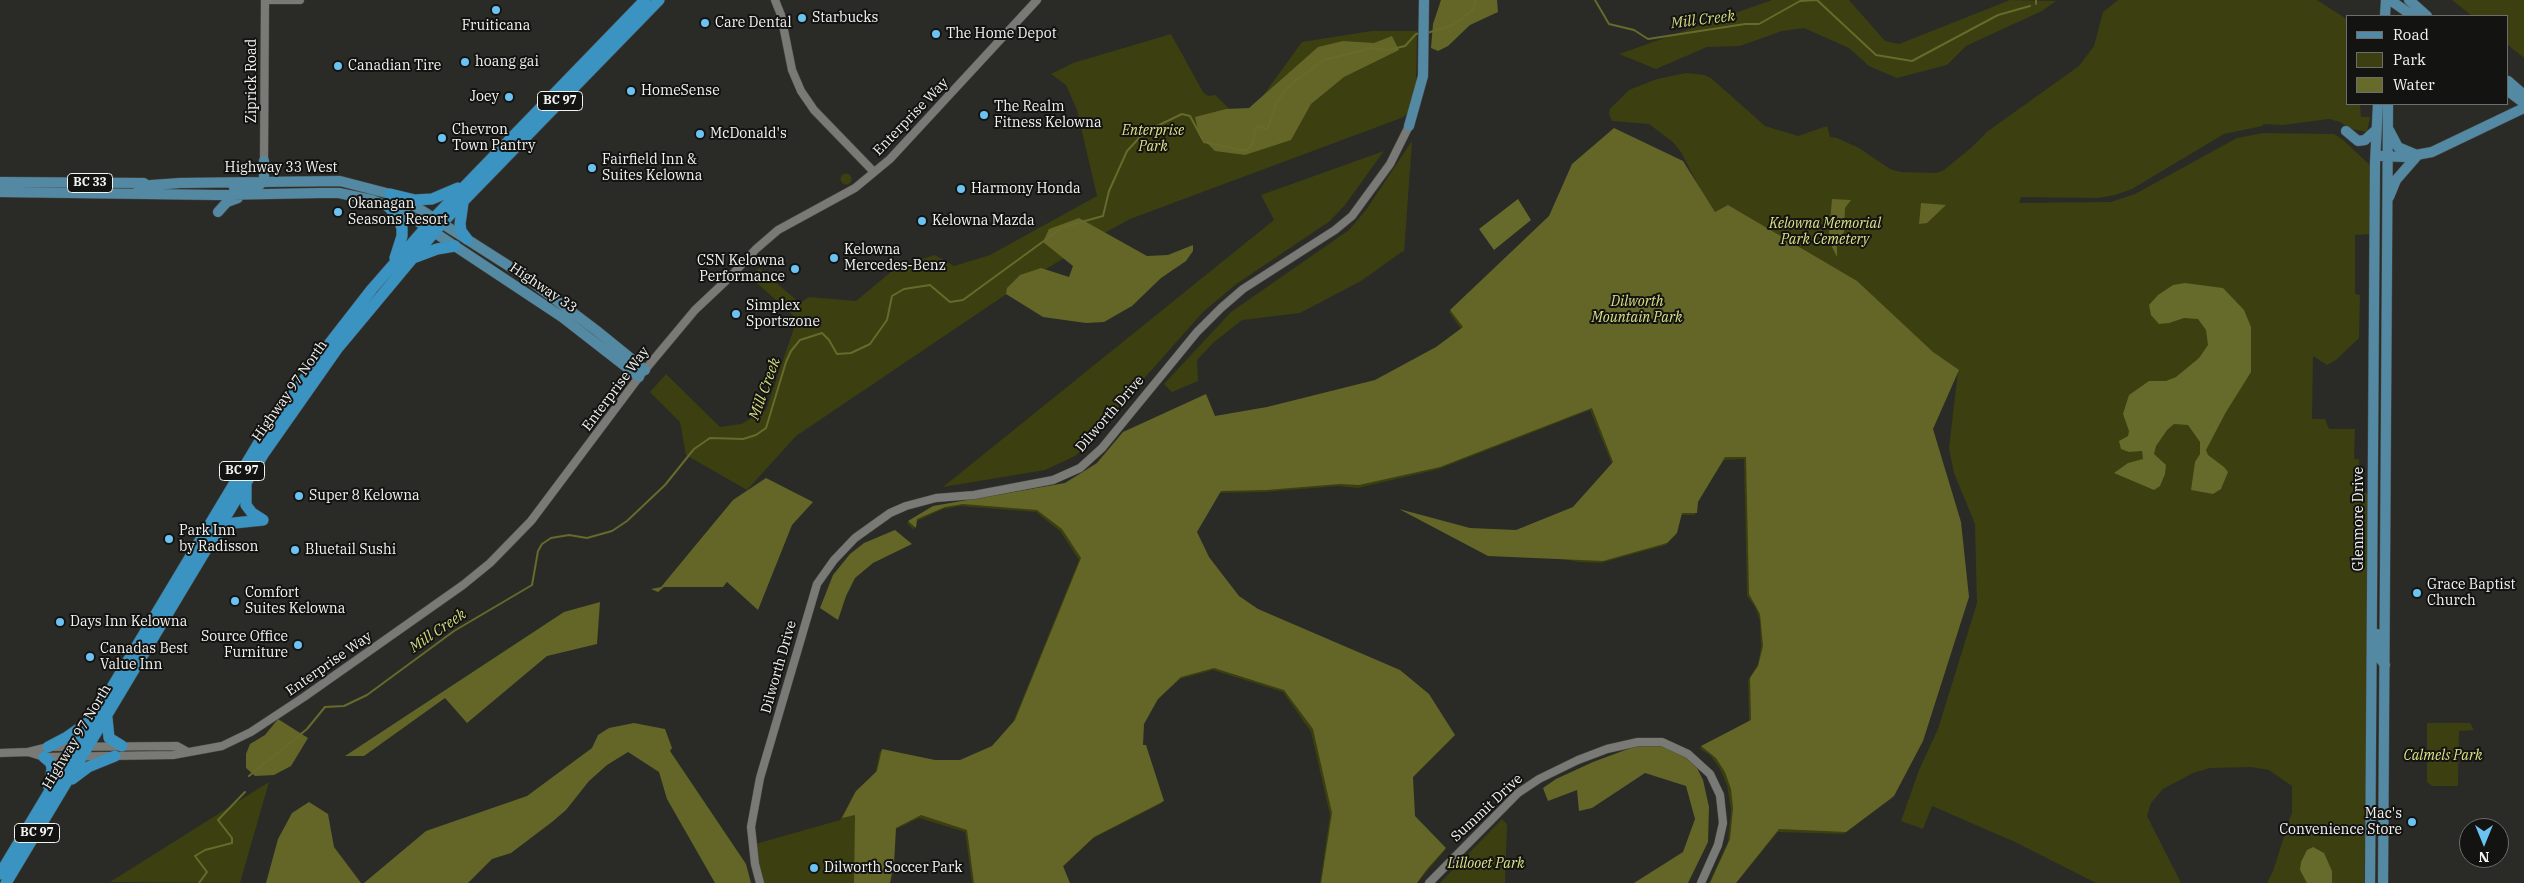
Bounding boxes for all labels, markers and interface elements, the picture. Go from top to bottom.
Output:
marker: Fruiticana [490,4,502,16]
water label: Mill Creek [1670,7,1736,33]
place label: Starbucks [812,10,878,26]
marker: Starbucks [796,12,808,24]
place label: Care Dental [715,15,792,31]
legend [2346,15,2509,105]
marker: Care Dental [699,17,711,29]
place label: Fruiticana [462,18,530,34]
text: Road [2393,25,2429,44]
place label: The Home Depot [946,26,1057,42]
marker: The Home Depot [930,28,942,40]
street label: Ziprick Road [244,39,260,123]
text: Park [2393,50,2426,69]
place label: hoang gai [475,54,539,70]
marker: hoang gai [459,56,471,68]
place label: Canadian Tire [348,58,441,74]
marker: Canadian Tire [332,60,344,72]
street label: Enterprise Way [870,75,952,159]
text: Water [2393,75,2435,94]
place label: HomeSense [641,83,720,99]
marker: HomeSense [625,85,637,97]
place label: Joey [470,89,499,105]
marker: Joey [503,91,515,103]
road number: BC 97 [538,92,582,110]
place label: The Realm Fitness Kelowna [994,99,1102,132]
marker: The Realm Fitness Kelowna [978,109,990,121]
place label: Chevron Town Pantry [452,122,536,154]
park label: Enterprise Park [1122,123,1184,156]
place label: McDonald's [710,126,787,142]
marker: McDonald's [694,128,706,140]
marker: Chevron Town Pantry [436,132,448,144]
place label: Fairfield Inn & Suites Kelowna [602,152,702,184]
street label: Highway 33 West [225,160,337,176]
marker: Fairfield Inn & Suites Kelowna [586,162,598,174]
road number: BC 33 [68,174,112,192]
place label: Harmony Honda [971,181,1081,197]
marker: Harmony Honda [955,183,967,195]
place label: Okanagan Seasons Resort [348,196,448,228]
marker: Okanagan Seasons Resort [332,206,344,218]
place label: Kelowna Mazda [932,213,1035,229]
marker: Kelowna Mazda [916,215,928,227]
park label: Kelowna Memorial Park Cemetery [1769,216,1881,248]
place label: Kelowna Mercedes-Benz [844,242,946,274]
marker: Kelowna Mercedes-Benz [828,252,840,264]
place label: CSN Kelowna Performance [697,253,785,286]
street label: Highway 33 [506,259,580,317]
marker: CSN Kelowna Performance [789,263,801,275]
park label: Dilworth Mountain Park [1592,294,1682,326]
place label: Simplex Sportszone [746,298,820,331]
marker: Simplex Sportszone [730,308,742,320]
street label: Highway 97 North [249,337,331,445]
street label: Enterprise Way [579,344,653,434]
water label: Mill Creek [745,356,785,422]
street label: Dilworth Drive [1072,372,1148,456]
road number: BC 97 [220,462,264,481]
street label: Glenmore Drive [2351,467,2367,571]
place label: Super 8 Kelowna [309,488,420,504]
marker: Super 8 Kelowna [293,490,305,502]
place label: Park Inn by Radisson [179,523,258,556]
marker: Park Inn by Radisson [163,533,175,545]
place label: Bluetail Sushi [305,542,396,558]
marker: Bluetail Sushi [289,544,301,556]
place label: Grace Baptist Church [2427,577,2515,610]
place label: Comfort Suites Kelowna [245,585,345,618]
marker: Grace Baptist Church [2411,587,2423,599]
marker: Comfort Suites Kelowna [229,595,241,607]
water label: Mill Creek [406,605,470,657]
place label: Days Inn Kelowna [70,614,187,630]
marker: Days Inn Kelowna [54,616,66,628]
street label: Dilworth Drive [758,619,800,715]
street label: Enterprise Way [283,628,375,700]
place label: Source Office Furniture [201,629,288,662]
marker: Source Office Furniture [292,639,304,651]
place label: Canadas Best Value Inn [100,641,188,674]
marker: Canadas Best Value Inn [84,651,96,663]
street label: Highway 97 North [39,681,115,793]
park label: Calmels Park [2404,748,2482,764]
street label: Summit Drive [1448,771,1526,845]
place label: Mac's Convenience Store [2279,806,2402,839]
marker: Mac's Convenience Store [2406,816,2418,828]
north arrow [2459,818,2509,868]
road number: BC 97 [15,824,60,842]
text: N [2478,848,2490,866]
park label: Lillooet Park [1448,856,1524,872]
place label: Dilworth Soccer Park [824,860,962,876]
marker: Dilworth Soccer Park [808,862,820,874]

